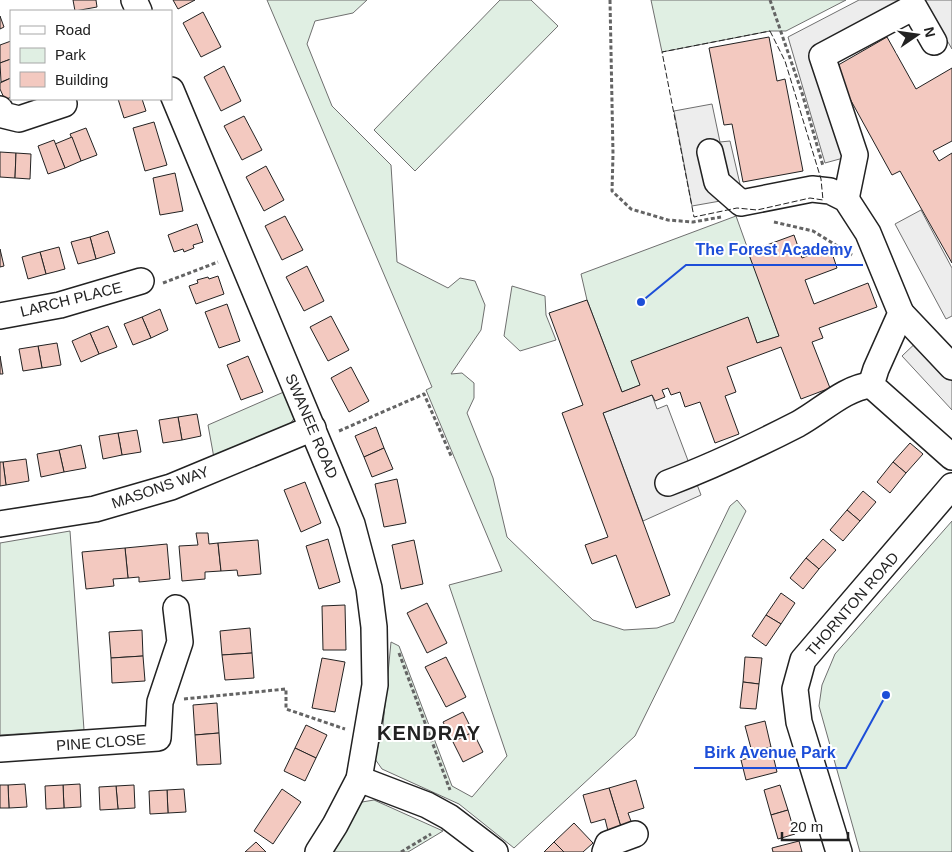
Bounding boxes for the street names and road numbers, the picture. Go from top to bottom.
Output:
street label: LARCH PLACE [18,278,124,320]
street label: SWANEE ROAD [282,371,342,481]
street label: MASONS WAY [109,462,211,512]
street label: THORNTON ROAD [802,548,902,659]
street label: PINE CLOSE [56,730,146,754]

